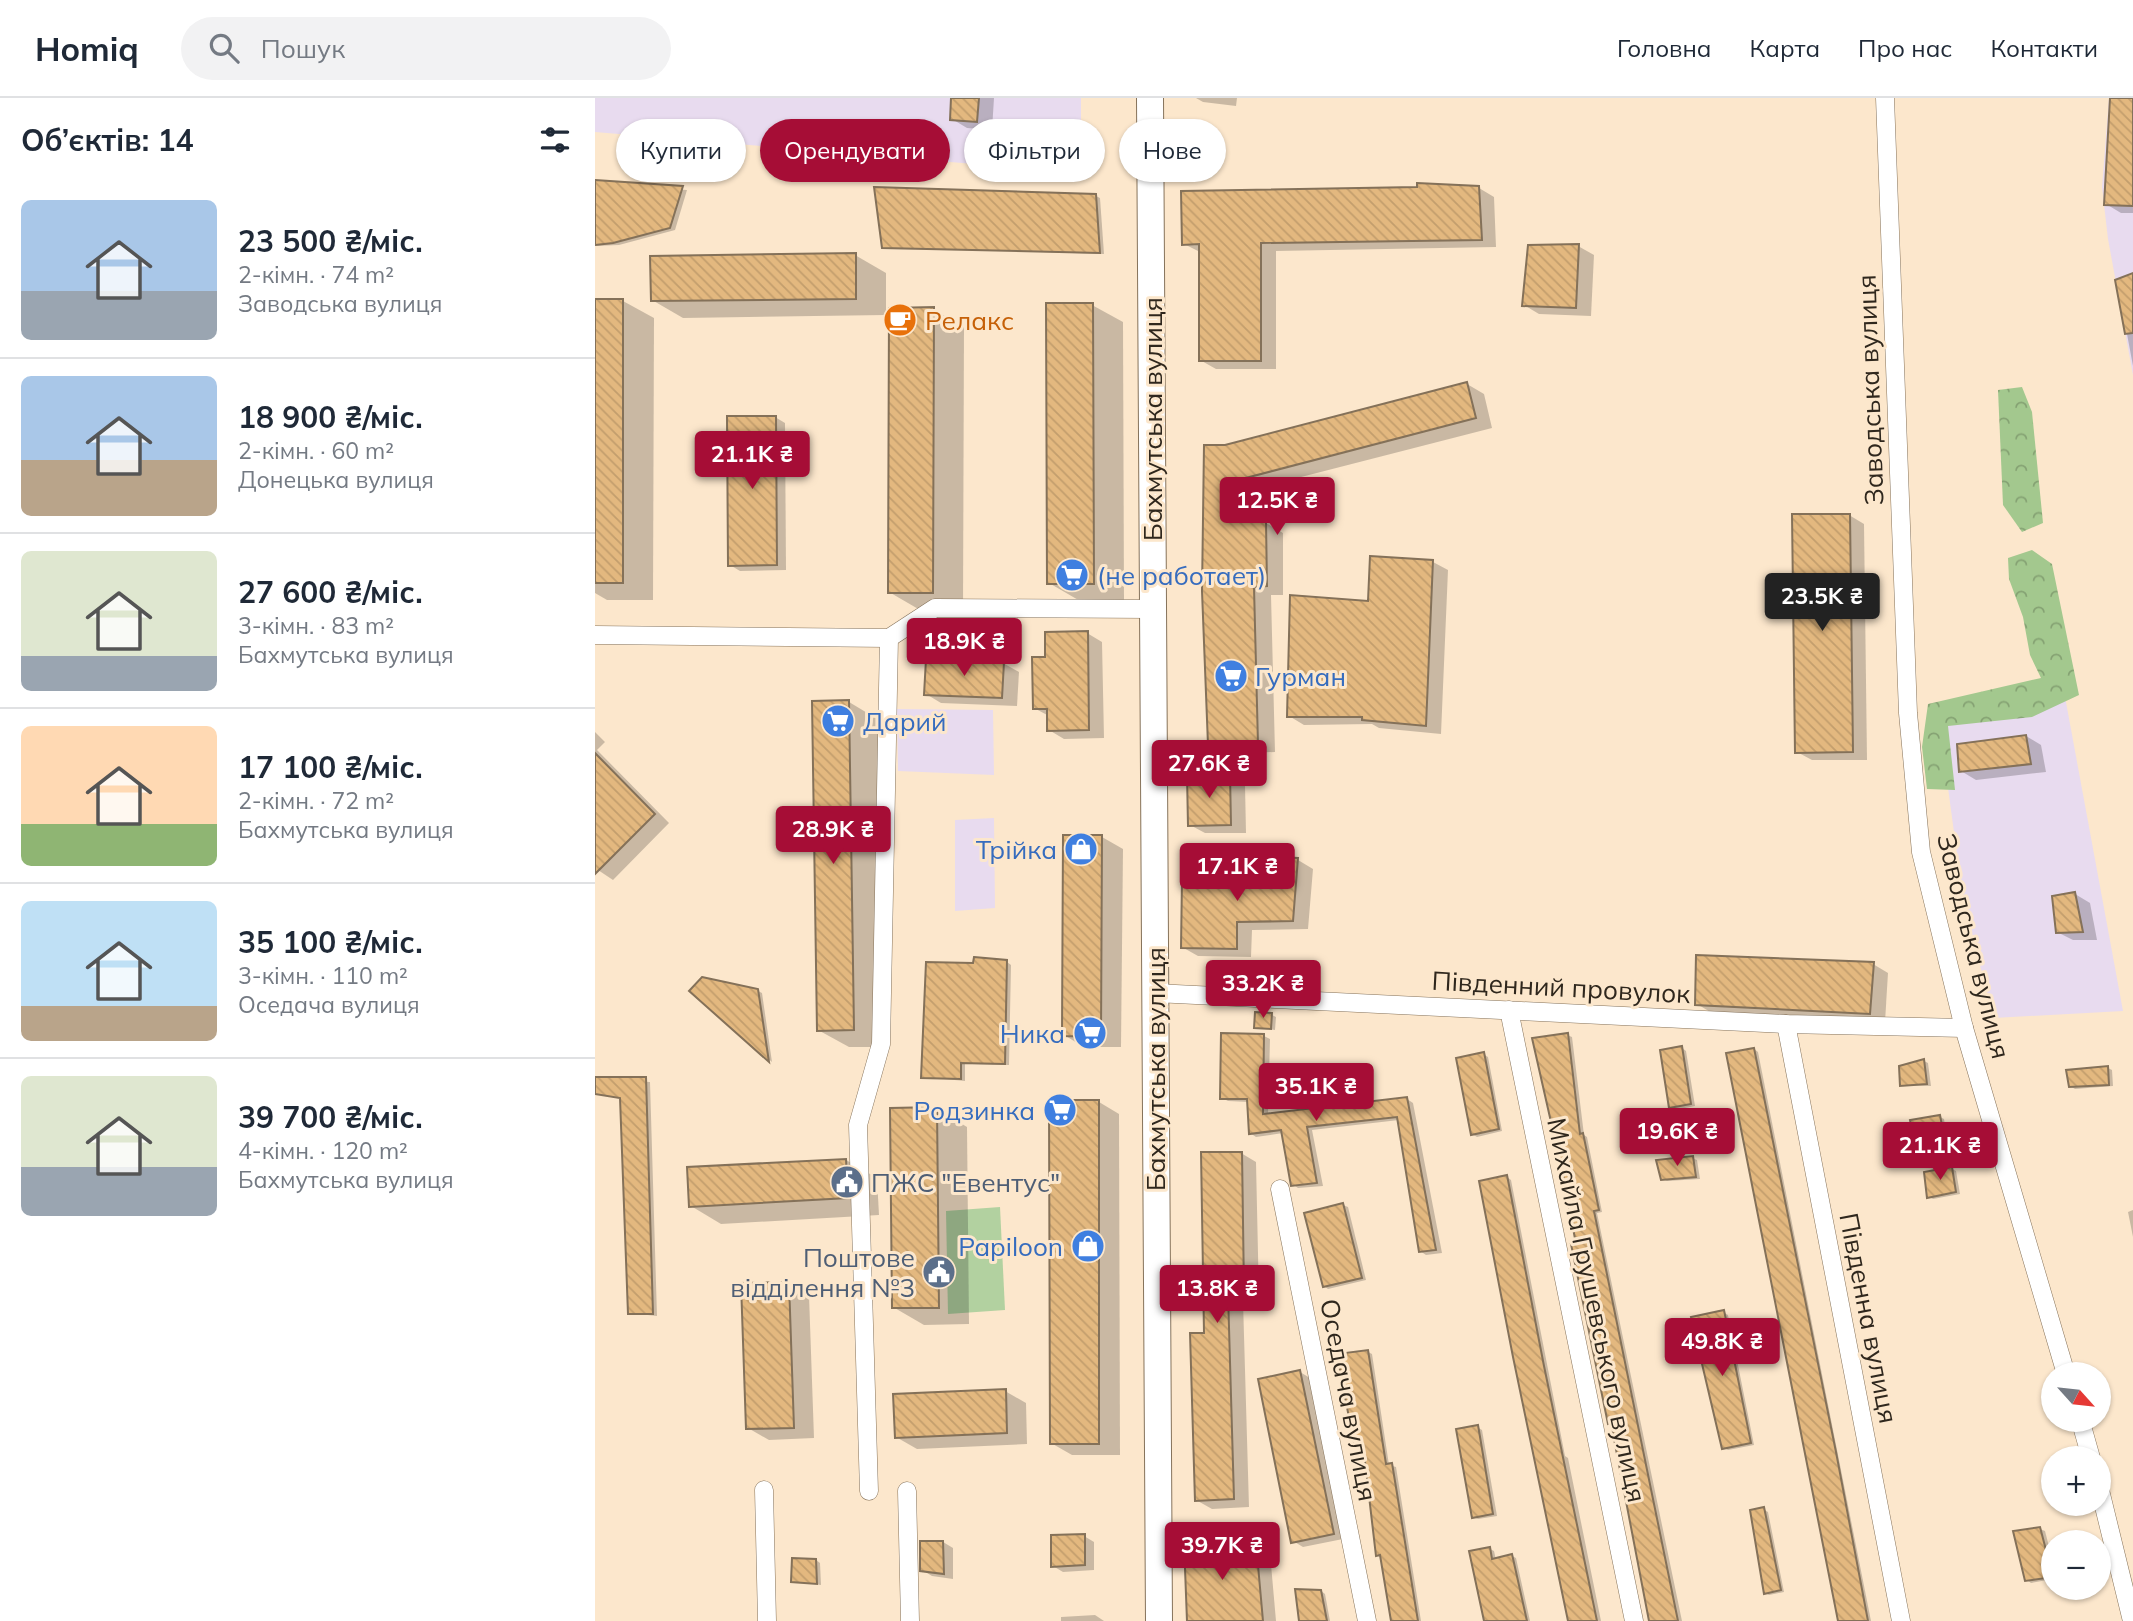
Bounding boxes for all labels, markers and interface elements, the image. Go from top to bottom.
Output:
search box [181,17,671,80]
text: Homiq [35,28,139,69]
icon: search [205,29,243,67]
text: Пошук [261,32,345,65]
text: Головна [1617,33,1711,63]
text: Карта [1749,33,1820,63]
text: Про нас [1858,33,1952,63]
text: Контакти [1990,33,2098,63]
chip: Купити [616,119,746,182]
chip: Орендувати [760,119,950,182]
chip: Фільтри [964,119,1105,182]
chip: Нове [1119,119,1226,182]
text: Об’єктів: 14 [21,121,193,159]
icon: filters [536,121,574,159]
text: 23 500 ₴/міс. [238,222,423,260]
icon: home [77,228,161,312]
text: 2-кімн. · 74 m² [238,260,394,289]
street label: Заводська вулиця [1849,274,1891,506]
text: Заводська вулиця [238,289,442,318]
street label: Бахмутська вулиця [1136,297,1169,541]
cafe icon: Релакс [881,301,919,339]
place label: Релакс [925,304,1014,337]
text: 18 900 ₴/міс. [238,398,423,436]
icon: home [77,404,161,488]
pin: 21.1K ₴ [687,432,817,491]
text: 2-кімн. · 60 m² [238,436,394,465]
text: 21.1K ₴ [711,439,793,468]
text: Донецька вулиця [238,465,434,494]
pin: 12.5K ₴ [1212,478,1342,537]
text: 12.5K ₴ [1236,485,1318,514]
supermarket icon: (не работает) [1053,556,1091,594]
place label: (не работает) [1097,559,1266,592]
text: 27 600 ₴/міс. [238,573,423,611]
pin: 23.5K ₴ [1757,574,1887,633]
icon: home [77,579,161,663]
text: 23.5K ₴ [1781,581,1863,610]
text: 3-кімн. · 83 m² [238,611,394,640]
pin: 18.9K ₴ [899,618,1029,678]
text: 18.9K ₴ [923,626,1005,655]
text: Бахмутська вулиця [238,640,454,669]
supermarket icon: Гурман [1212,657,1250,695]
place label: Гурман [1255,660,1346,693]
supermarket icon: Дарий [819,702,857,740]
place label: Дарий [863,705,947,738]
pin: 27.6K ₴ [1144,740,1274,800]
text: 17 100 ₴/міс. [238,748,423,786]
text: 27.6K ₴ [1168,748,1250,777]
icon: home [77,754,161,838]
text: 2-кімн. · 72 m² [238,786,394,815]
pin: 28.9K ₴ [768,806,898,866]
text: 28.9K ₴ [792,814,874,843]
text: Бахмутська вулиця [238,815,454,844]
shop icon: Трійка [1062,830,1100,868]
street label: Заводська вулиця [1930,830,2018,1062]
place label: Трійка [976,833,1057,866]
pin: 17.1K ₴ [1172,844,1302,903]
text: 17.1K ₴ [1196,851,1278,880]
text: 35 100 ₴/міс. [238,923,423,961]
icon: home [77,929,161,1013]
street label: Бахмутська вулиця [1139,947,1172,1191]
pin: 33.2K ₴ [1198,960,1328,1020]
text: 3-кімн. · 110 m² [238,961,408,990]
street label: Південний провулок [1431,964,1691,1010]
text: 33.2K ₴ [1222,968,1304,997]
text: Оседача вулиця [238,990,420,1019]
supermarket icon: Ника [1071,1014,1109,1052]
place label: Ника [1000,1017,1065,1050]
pin: 35.1K ₴ [1251,1063,1381,1123]
text: 35.1K ₴ [1275,1071,1357,1100]
supermarket icon: Родзинка [1041,1091,1079,1129]
place label: Родзинка [914,1094,1035,1127]
text: 39 700 ₴/міс. [238,1098,423,1136]
icon: home [77,1104,161,1188]
pin: 19.6K ₴ [1612,1108,1742,1168]
street label: Михайла Грушевського вулиця [1540,1115,1654,1505]
text: 19.6K ₴ [1636,1116,1718,1145]
pin: 21.1K ₴ [1875,1122,2005,1182]
text: 21.1K ₴ [1899,1130,1981,1159]
text: 4-кімн. · 120 m² [238,1136,408,1165]
public building icon: ПЖС "Евентус" [828,1163,866,1201]
text: Бахмутська вулиця [238,1165,454,1194]
place label: ПЖС "Евентус" [871,1166,1060,1199]
street label: Південна вулиця [1832,1210,1906,1426]
shop icon: Papiloon [1069,1227,1107,1265]
place label: Papiloon [958,1230,1063,1263]
place label: Поштове відділення №3 [730,1241,915,1304]
public building icon: Поштове відділення №3 [920,1253,958,1291]
pin: 13.8K ₴ [1152,1266,1282,1325]
text: 13.8K ₴ [1176,1273,1258,1302]
street label: Оседача вулиця [1313,1296,1385,1504]
pin: 49.8K ₴ [1657,1318,1787,1378]
text: 49.8K ₴ [1681,1326,1763,1355]
north arrow [2041,1362,2111,1432]
map controls [2041,1362,2111,1600]
button: + [2041,1446,2111,1516]
pin: 39.7K ₴ [1157,1522,1287,1582]
text: 39.7K ₴ [1181,1530,1263,1559]
button: − [2041,1530,2111,1600]

